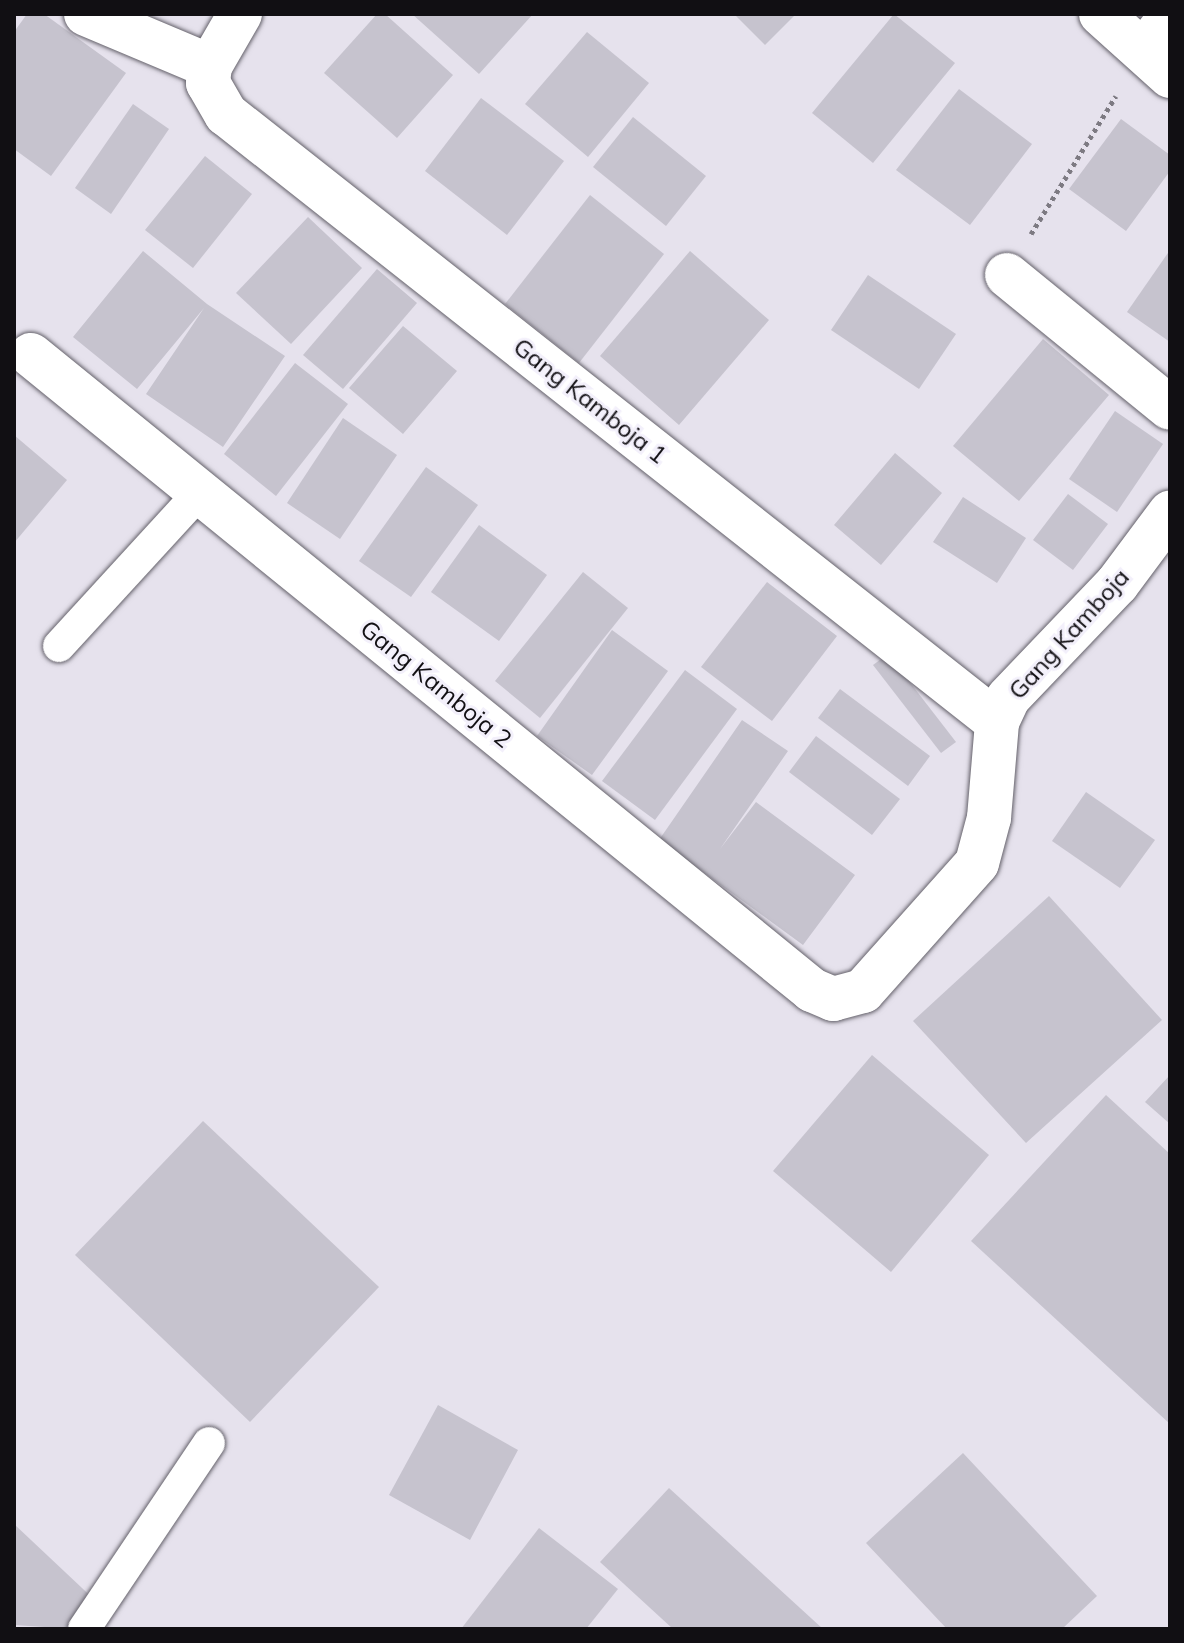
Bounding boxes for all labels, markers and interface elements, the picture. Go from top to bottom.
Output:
street label: Gang Kamboja 1 [508,332,672,470]
street label: Gang Kamboja [1003,563,1135,705]
street label: Gang Kamboja 2 [355,614,517,754]

